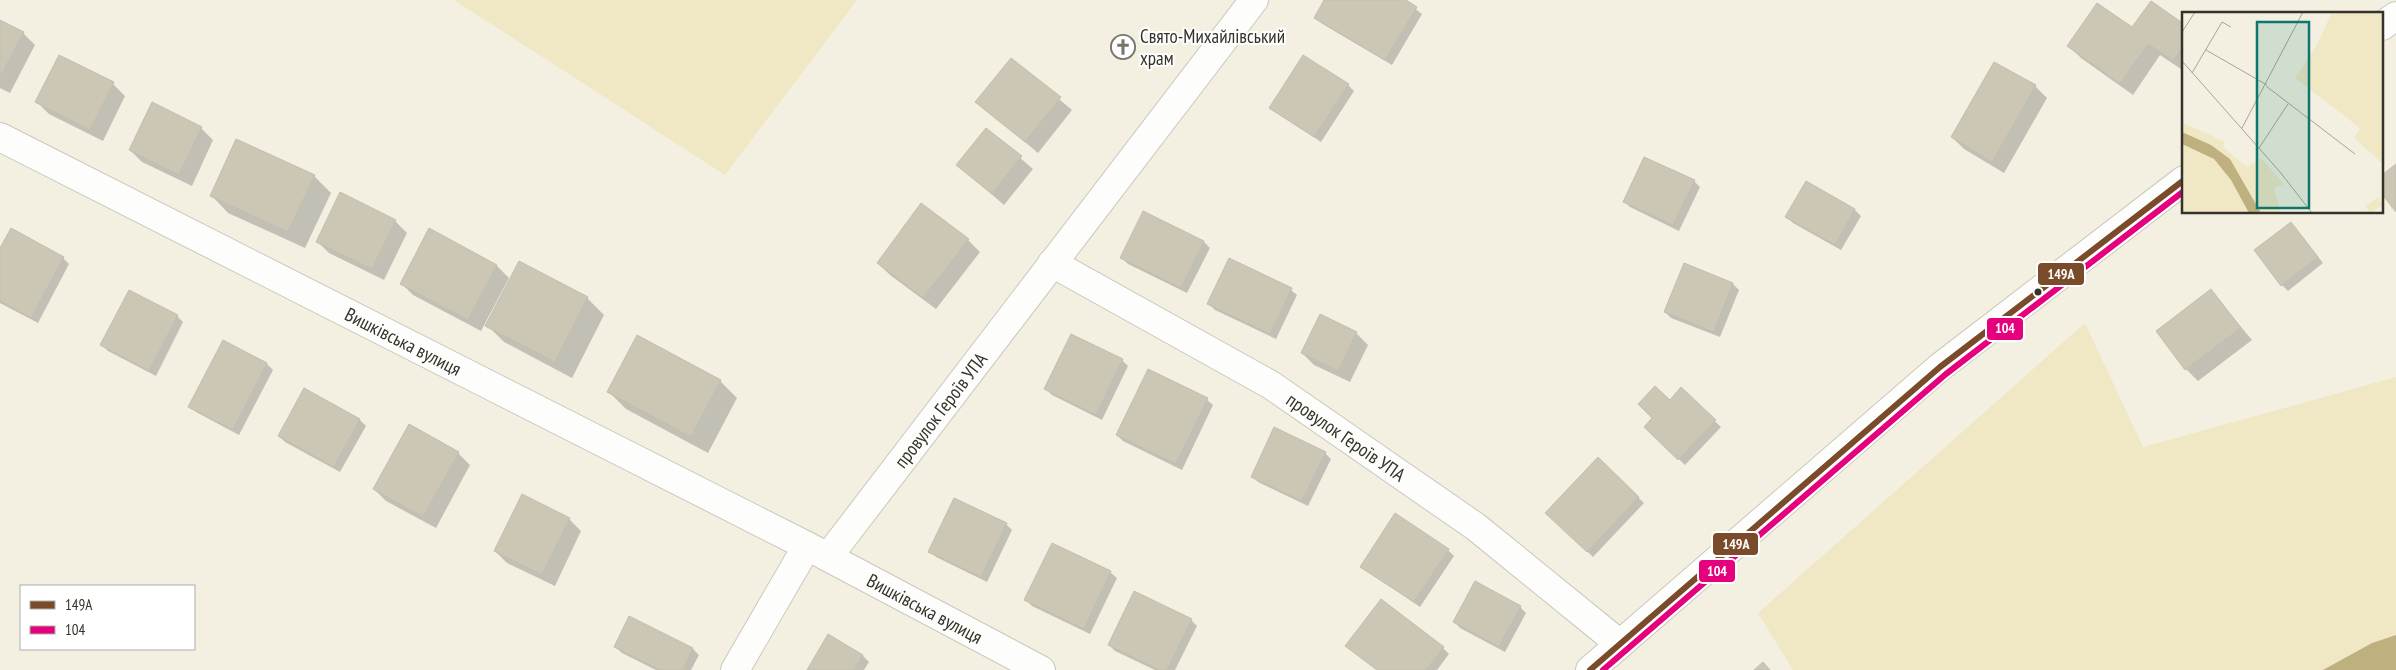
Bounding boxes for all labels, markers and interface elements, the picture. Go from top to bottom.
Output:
inset map [2182,12,2384,214]
place label: Свято-Михайлівський храм [1140,24,1285,70]
church icon: Свято-Михайлівський храм [1110,34,1136,60]
line badge: 149А [2037,262,2085,286]
text: 149А [2047,265,2076,283]
unlabelled marker [2033,287,2043,297]
street label: Вишківська вулиця [341,302,465,381]
line badge: 104 [1986,317,2024,341]
text: 104 [1995,319,2015,337]
street label: провулок Героїв УПА [889,347,992,473]
street label: провулок Героїв УПА [1282,388,1410,486]
line badge: 149А [1712,532,1759,556]
text: 149А [1722,535,1751,553]
line badge: 104 [1698,559,1736,583]
text: 104 [1707,562,1727,580]
street label: Вишківська вулиця [863,568,987,649]
legend [20,585,195,650]
text: 149А [65,595,93,614]
text: 104 [65,620,86,639]

